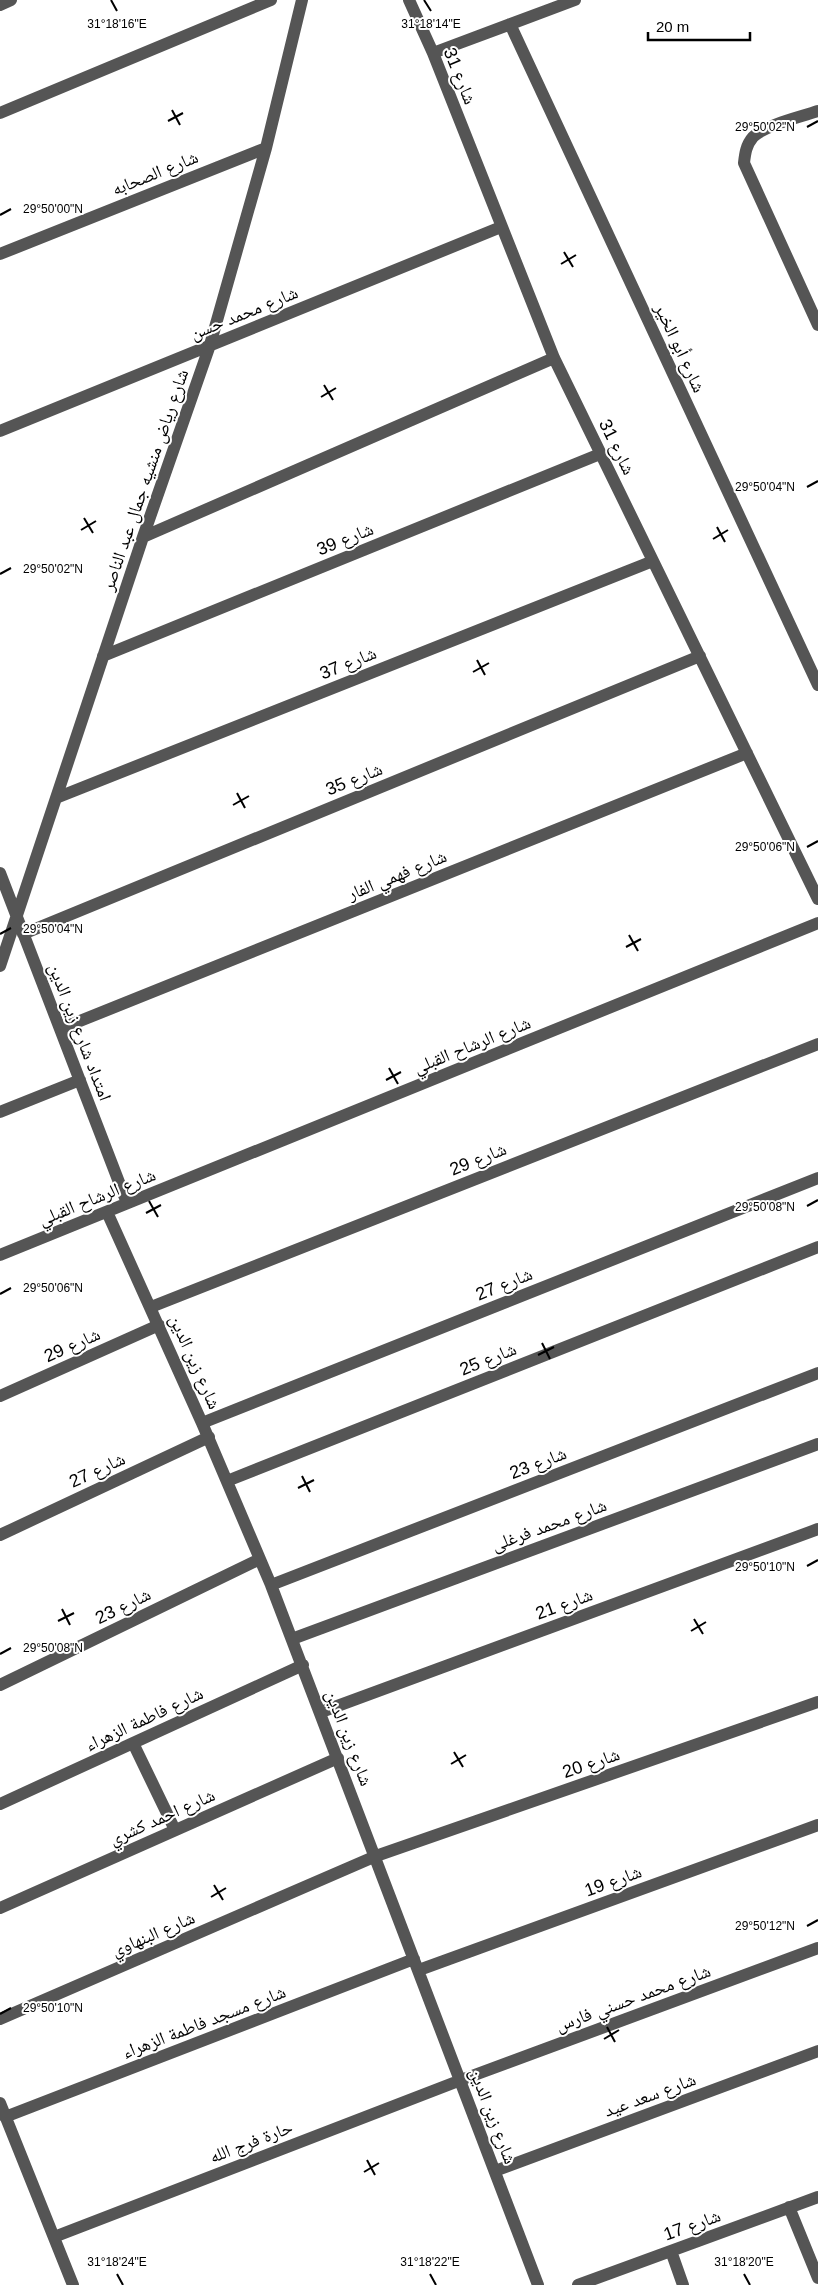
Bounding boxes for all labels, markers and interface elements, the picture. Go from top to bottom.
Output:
scale bar [648,10,750,42]
text: 31°18'16"E [87,17,147,31]
text: 31°18'14"E [401,17,461,31]
text: 20 m [656,18,689,35]
street label: شارع 31 [439,45,480,108]
text: 29°50'02"N [735,120,795,134]
street label: شارع الصحابه [109,147,201,200]
text: 29°50'00"N [23,202,83,216]
street label: شارع محمد حسن [187,282,301,345]
street label: شارع أبو الخير [649,299,710,396]
street label: شارع رياض منشيه جمال عبد الناصر [97,367,193,595]
street label: شارع 31 [594,416,639,478]
text: 29°50'04"N [735,480,795,494]
street label: شارع 39 [314,519,377,560]
text: 29°50'02"N [23,562,83,576]
street label: شارع 37 [317,643,380,684]
street label: شارع 35 [323,759,386,800]
text: 29°50'06"N [735,840,795,854]
street label: شارع فهمي الفار [344,846,451,909]
text: 29°50'04"N [23,922,83,936]
street label: امتداد شارع زين الدين [44,961,115,1104]
street label: شارع الرشاح القبلي [411,1012,535,1082]
street label: شارع 29 [447,1139,510,1180]
street label: شارع الرشاح القبلي [36,1164,160,1234]
text: 29°50'08"N [735,1200,795,1214]
street label: شارع 27 [473,1264,536,1305]
text: 29°50'06"N [23,1281,83,1295]
street label: شارع زين الدين [164,1312,225,1413]
street label: شارع 29 [41,1324,104,1367]
street label: شارع 25 [457,1339,520,1380]
street label: شارع 23 [507,1443,570,1484]
street label: شارع 27 [66,1448,129,1492]
street label: شارع محمد فرغلى [489,1495,610,1556]
text: 29°50'10"N [735,1560,795,1574]
street label: شارع 23 [92,1584,154,1629]
street label: شارع 21 [533,1584,596,1624]
text: 29°50'08"N [23,1641,83,1655]
street label: شارع فاطمة الزهراء [82,1683,207,1756]
street label: شارع زين الدين [321,1687,376,1789]
street label: شارع 20 [560,1744,623,1783]
street label: شارع احمد كشري [106,1785,220,1853]
street label: شارع 19 [582,1861,645,1901]
street label: شارع البنهاوي [108,1907,200,1965]
text: 29°50'12"N [735,1919,795,1933]
street label: شارع محمد حسني فارس [553,1961,715,2040]
street label: شارع مسجد فاطمة الزهراء [119,1982,289,2063]
text: 29°50'10"N [23,2001,83,2015]
street label: شارع زين الدين [465,2065,520,2167]
street label: شارع سعد عيد [601,2069,699,2122]
street label: حارة فرج الله [207,2117,296,2169]
street label: شارع 17 [661,2205,724,2245]
text: 31°18'24"E [87,2255,147,2269]
text: 31°18'22"E [400,2255,460,2269]
text: 31°18'20"E [714,2255,774,2269]

